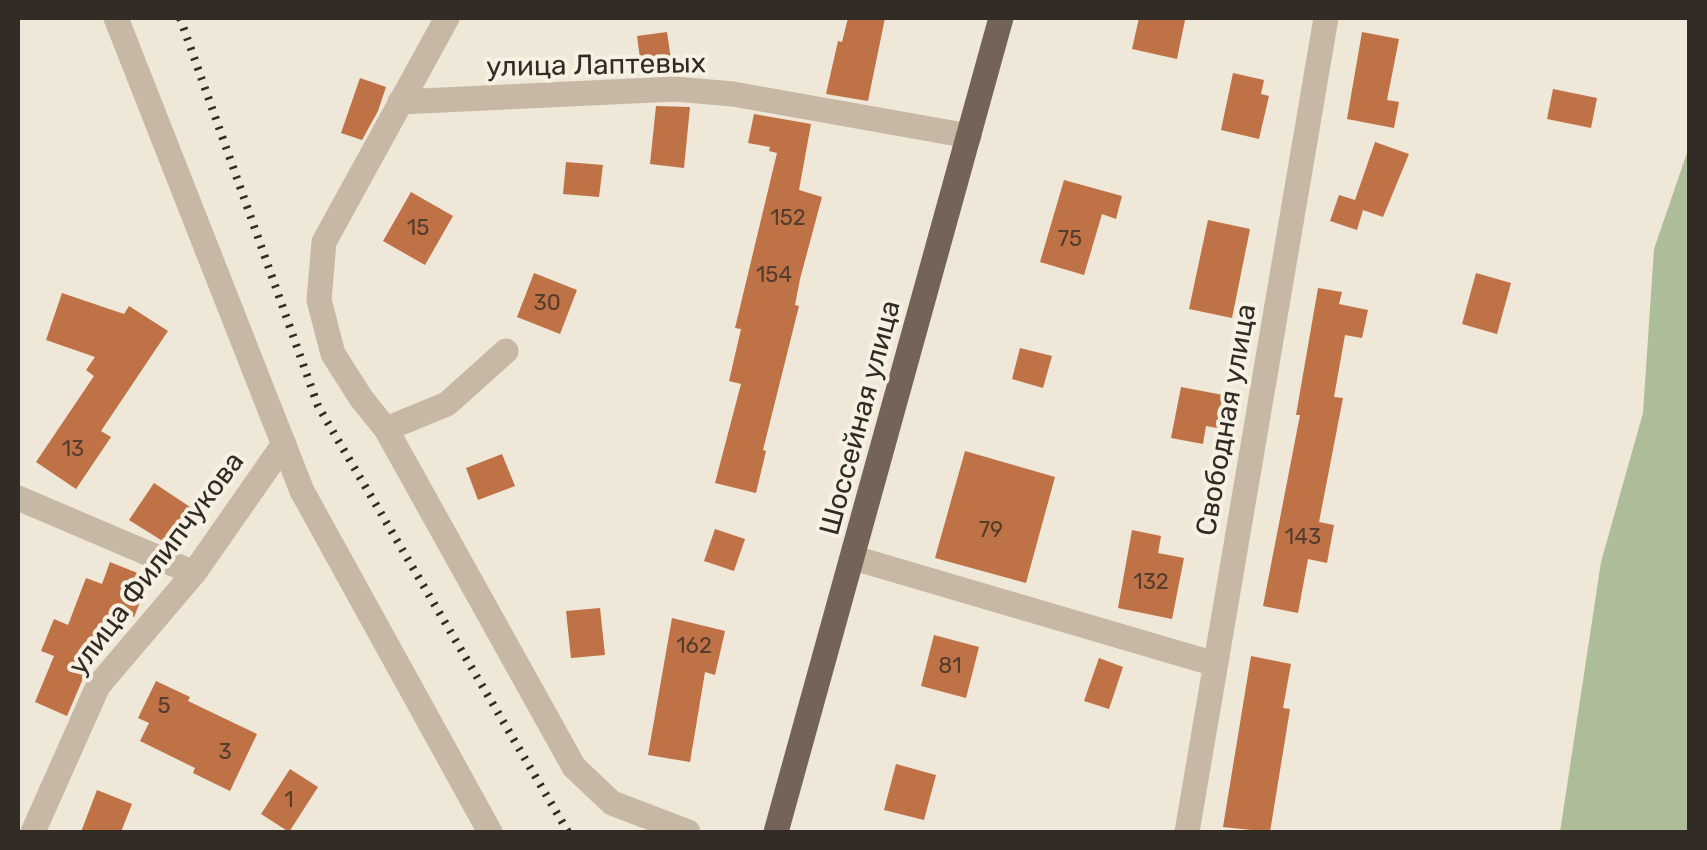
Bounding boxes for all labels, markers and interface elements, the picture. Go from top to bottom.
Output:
street label: улица Лаптевых [486,47,706,85]
house number: 152 [770,206,806,232]
house number: 15 [407,216,429,242]
house number: 75 [1058,227,1082,253]
house number: 154 [756,263,792,289]
house number: 30 [533,291,561,317]
street label: Шоссейная улица [813,297,909,539]
street label: Свободная улица [1190,302,1264,538]
house number: 13 [62,437,84,463]
street label: улица Филипчукова [62,446,252,682]
house number: 79 [979,518,1003,544]
house number: 143 [1285,525,1321,551]
house number: 132 [1133,570,1169,596]
house number: 162 [676,634,712,660]
house number: 81 [938,654,962,680]
house number: 5 [157,694,171,720]
house number: 3 [218,740,232,766]
house number: 1 [284,788,294,814]

